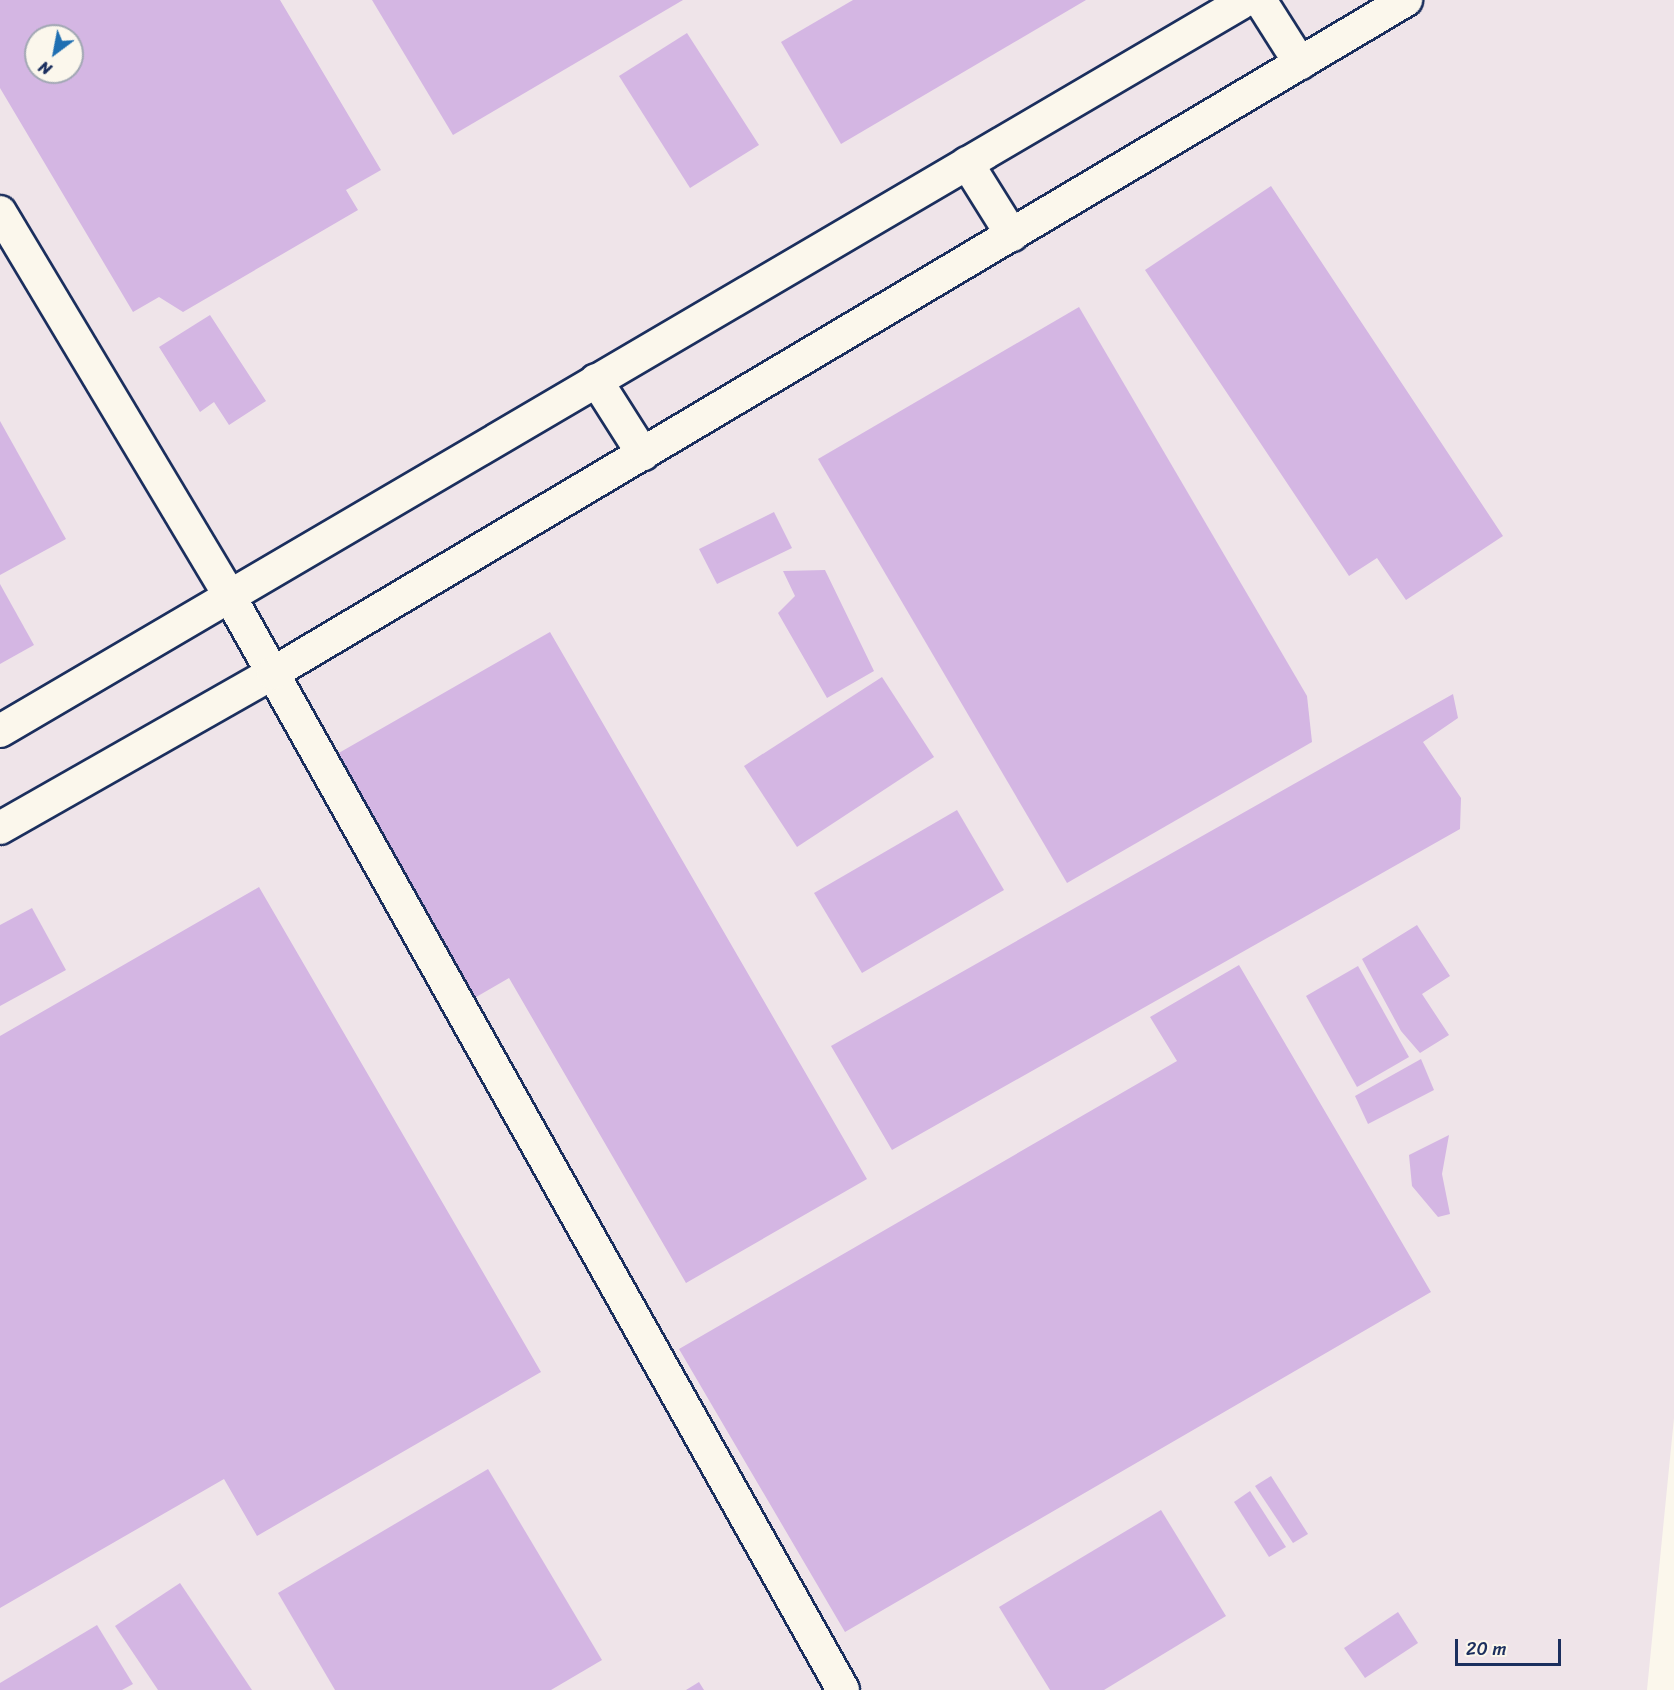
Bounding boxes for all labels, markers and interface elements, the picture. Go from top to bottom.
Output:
north arrow [24,24,84,84]
text: N [33,53,58,83]
scale bar [1458,1627,1564,1665]
text: 20 m [1466,1633,1506,1665]

